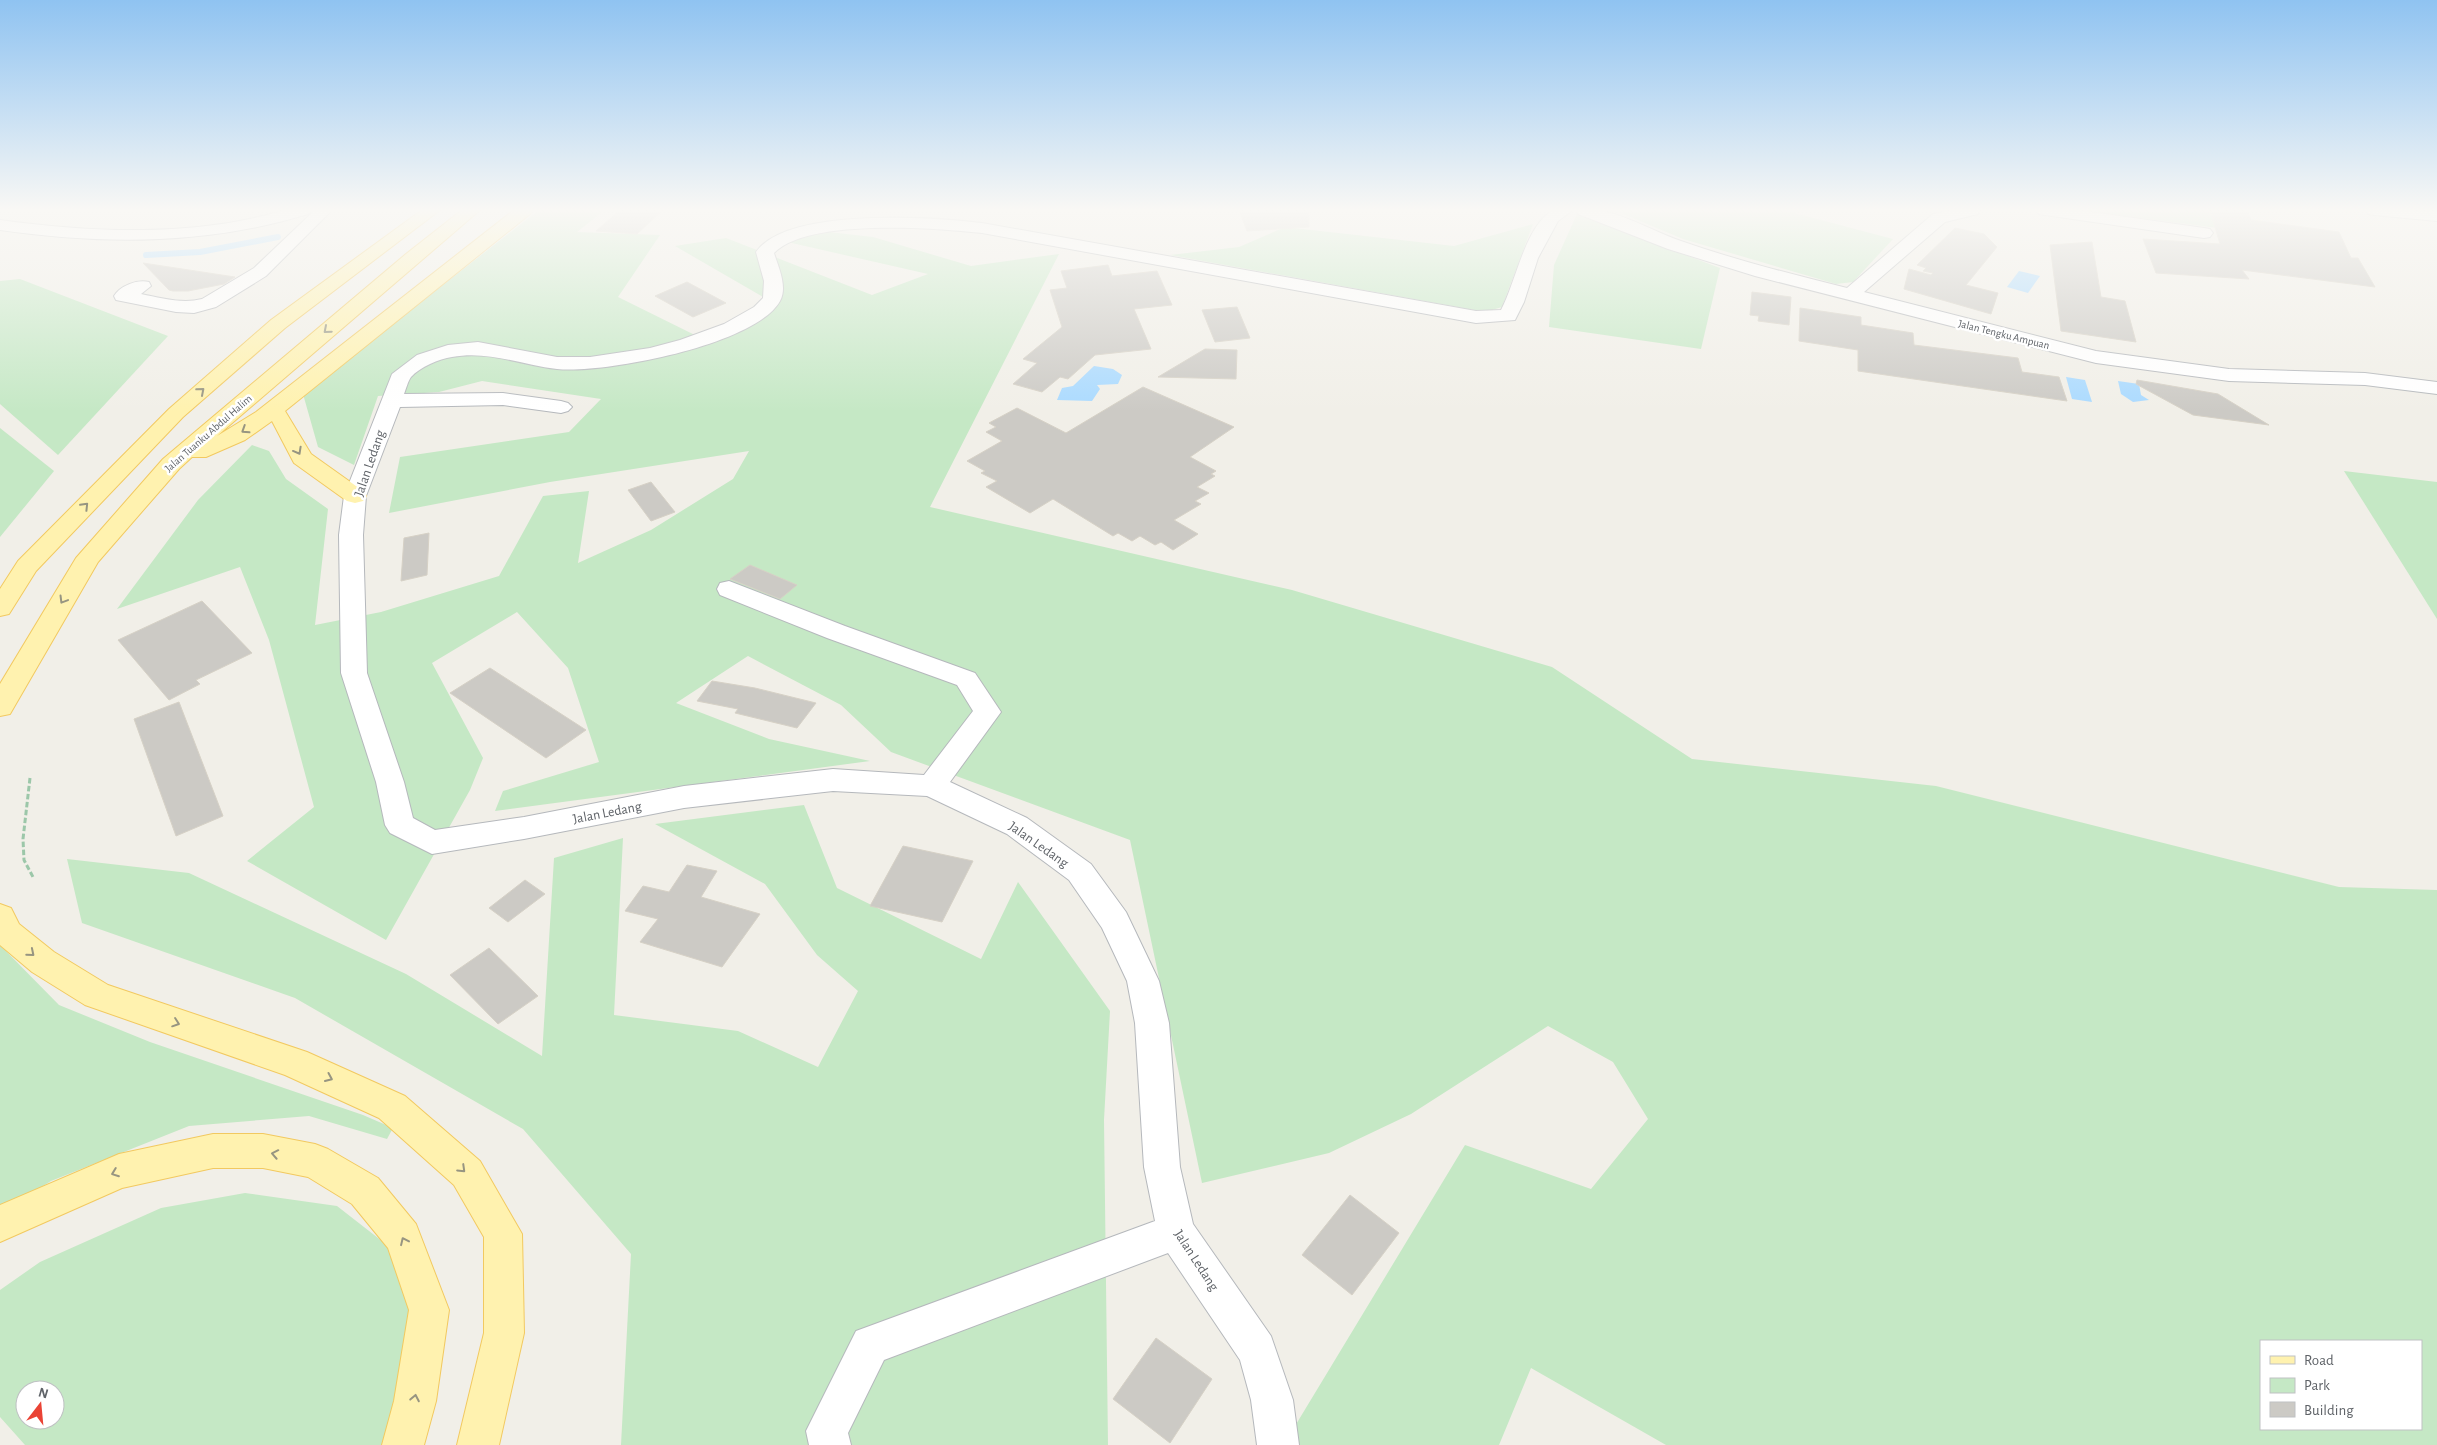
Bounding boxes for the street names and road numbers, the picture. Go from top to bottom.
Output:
street label: Jalan Tengku Ampuan [1957,318,2051,351]
street label: Jalan Tuanku Abdul Halim [163,393,254,474]
street label: Jalan Ledang [352,428,388,498]
street label: Jalan Ledang [572,799,643,826]
street label: Jalan Ledang [1006,819,1071,871]
street label: Jalan Ledang [1171,1228,1221,1294]

